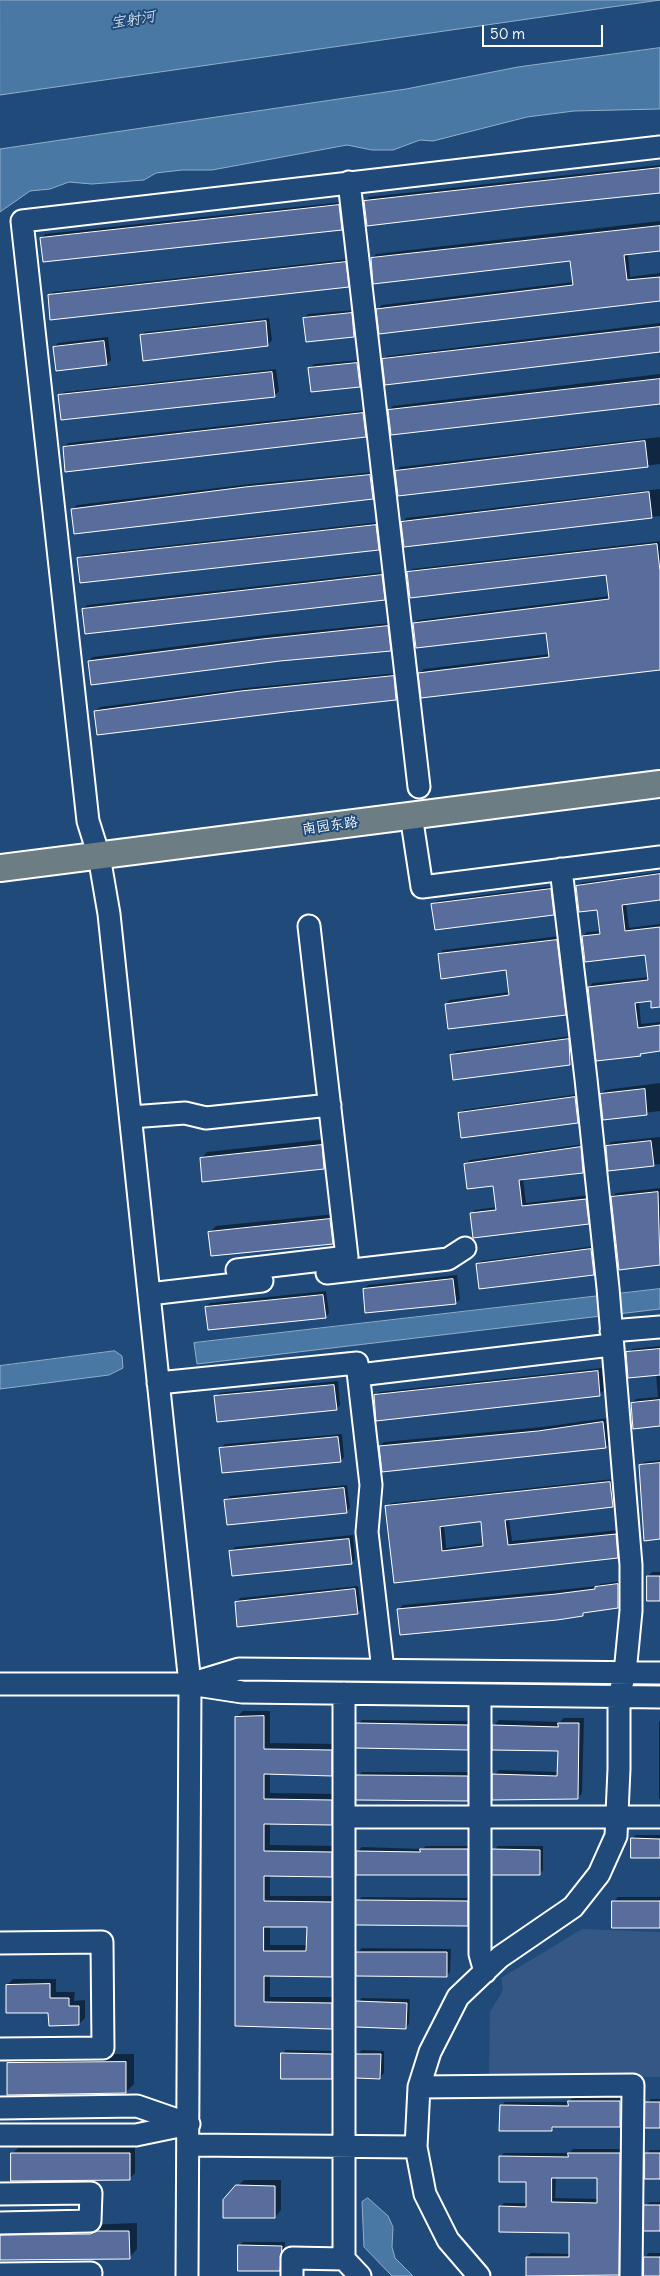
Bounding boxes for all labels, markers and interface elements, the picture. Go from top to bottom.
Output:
water label: 宝射河 [109,8,157,32]
scale bar [485,15,606,47]
text: 50 m [490,24,525,43]
street label: 南园东路 [301,814,359,838]

